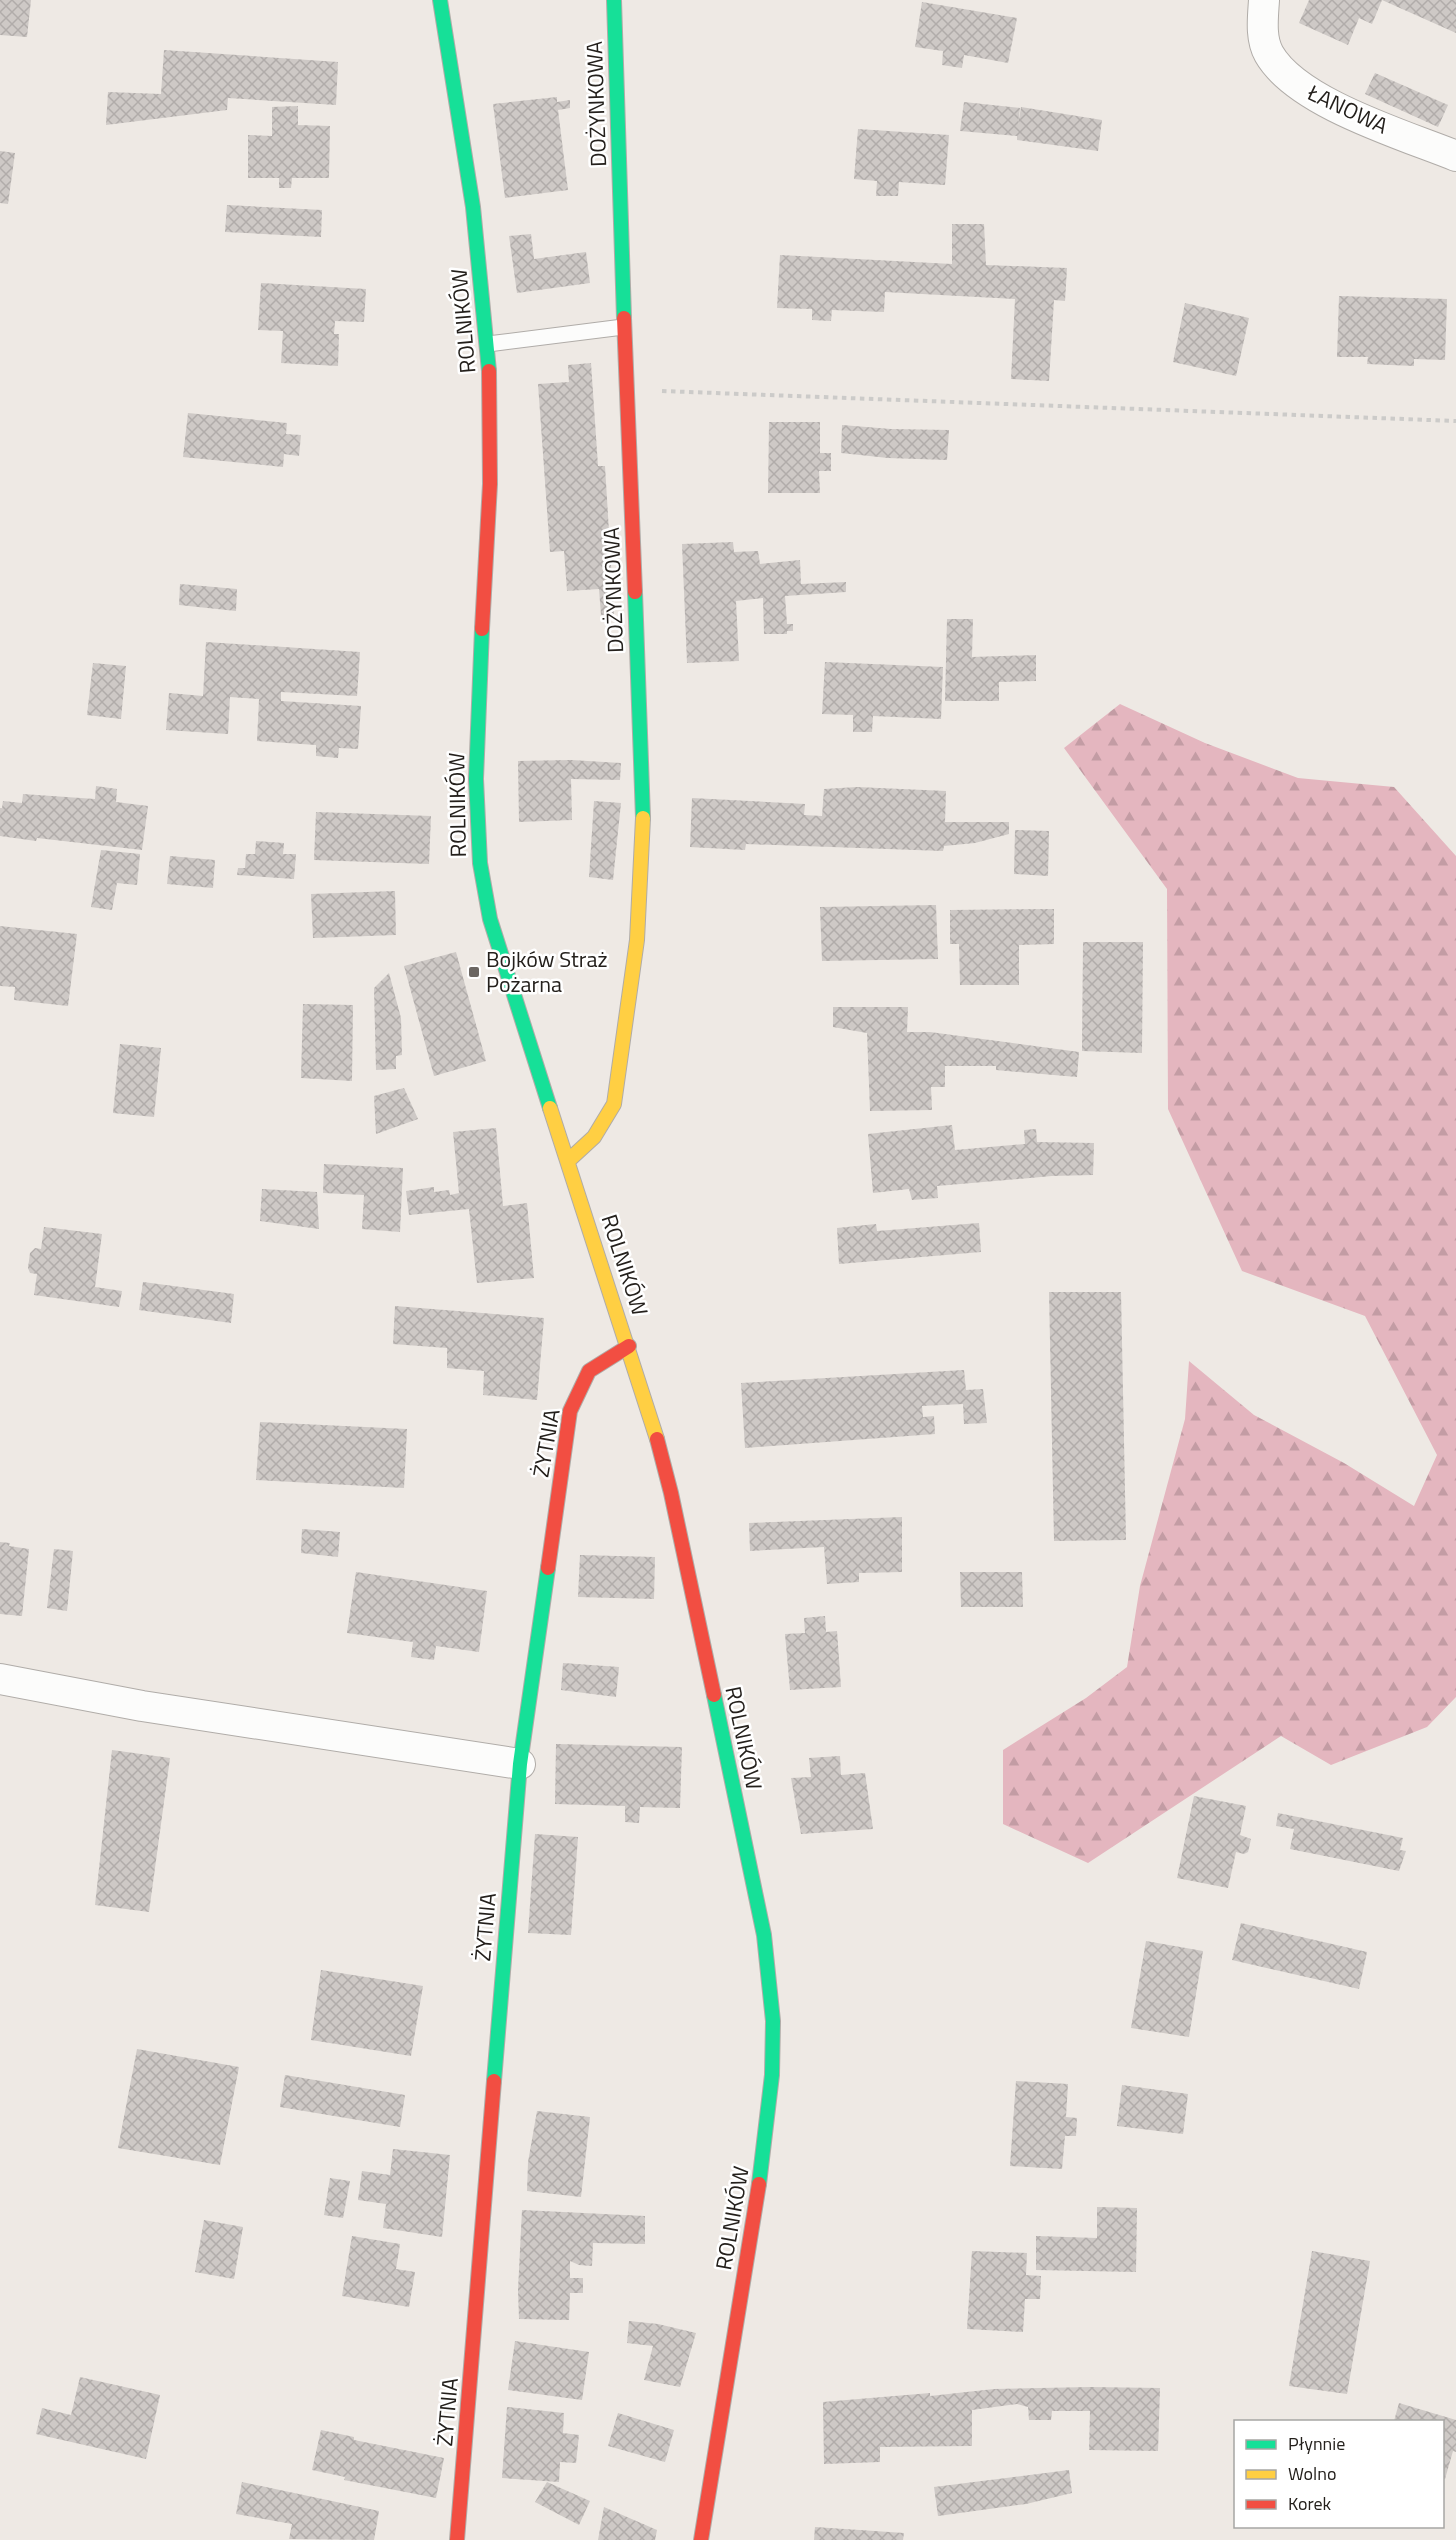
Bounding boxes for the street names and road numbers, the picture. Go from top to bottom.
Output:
street label: DOŻYNKOWA [577,41,615,167]
street label: ŁANOWA [1301,75,1394,142]
street label: ROLNIKÓW [441,267,485,375]
street label: DOŻYNKOWA [594,527,632,653]
street label: ROLNIKÓW [439,752,475,858]
street label: ROLNIKÓW [593,1210,657,1320]
street label: ŻYTNIA [523,1406,569,1480]
street label: ROLNIKÓW [716,1683,772,1793]
street label: ŻYTNIA [465,1891,505,1963]
street label: ROLNIKÓW [706,2163,758,2273]
street label: ŻYTNIA [427,2376,467,2448]

